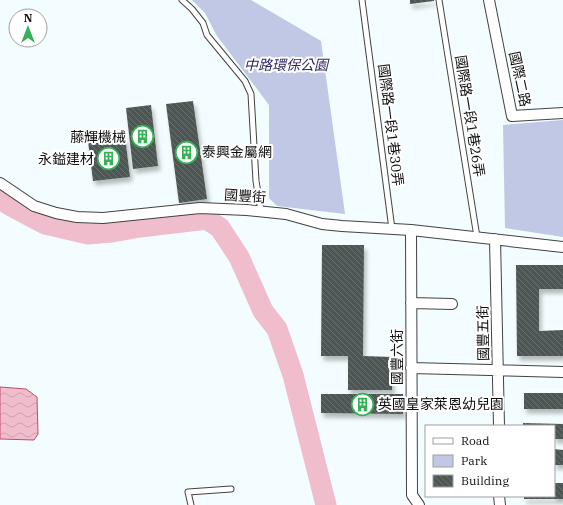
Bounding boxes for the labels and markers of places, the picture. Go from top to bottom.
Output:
building icon: 藤輝機械 [129,124,155,150]
place label: 藤輝機械 [70,128,126,146]
building icon: 泰興金屬網 [173,139,199,165]
place label: 泰興金屬網 [202,143,272,161]
building icon: 永鎰建材 [96,146,122,172]
place label: 永鎰建材 [38,150,94,168]
building icon: 英國皇家萊恩幼兒園 [349,391,375,417]
place label: 英國皇家萊恩幼兒園 [378,395,504,413]

